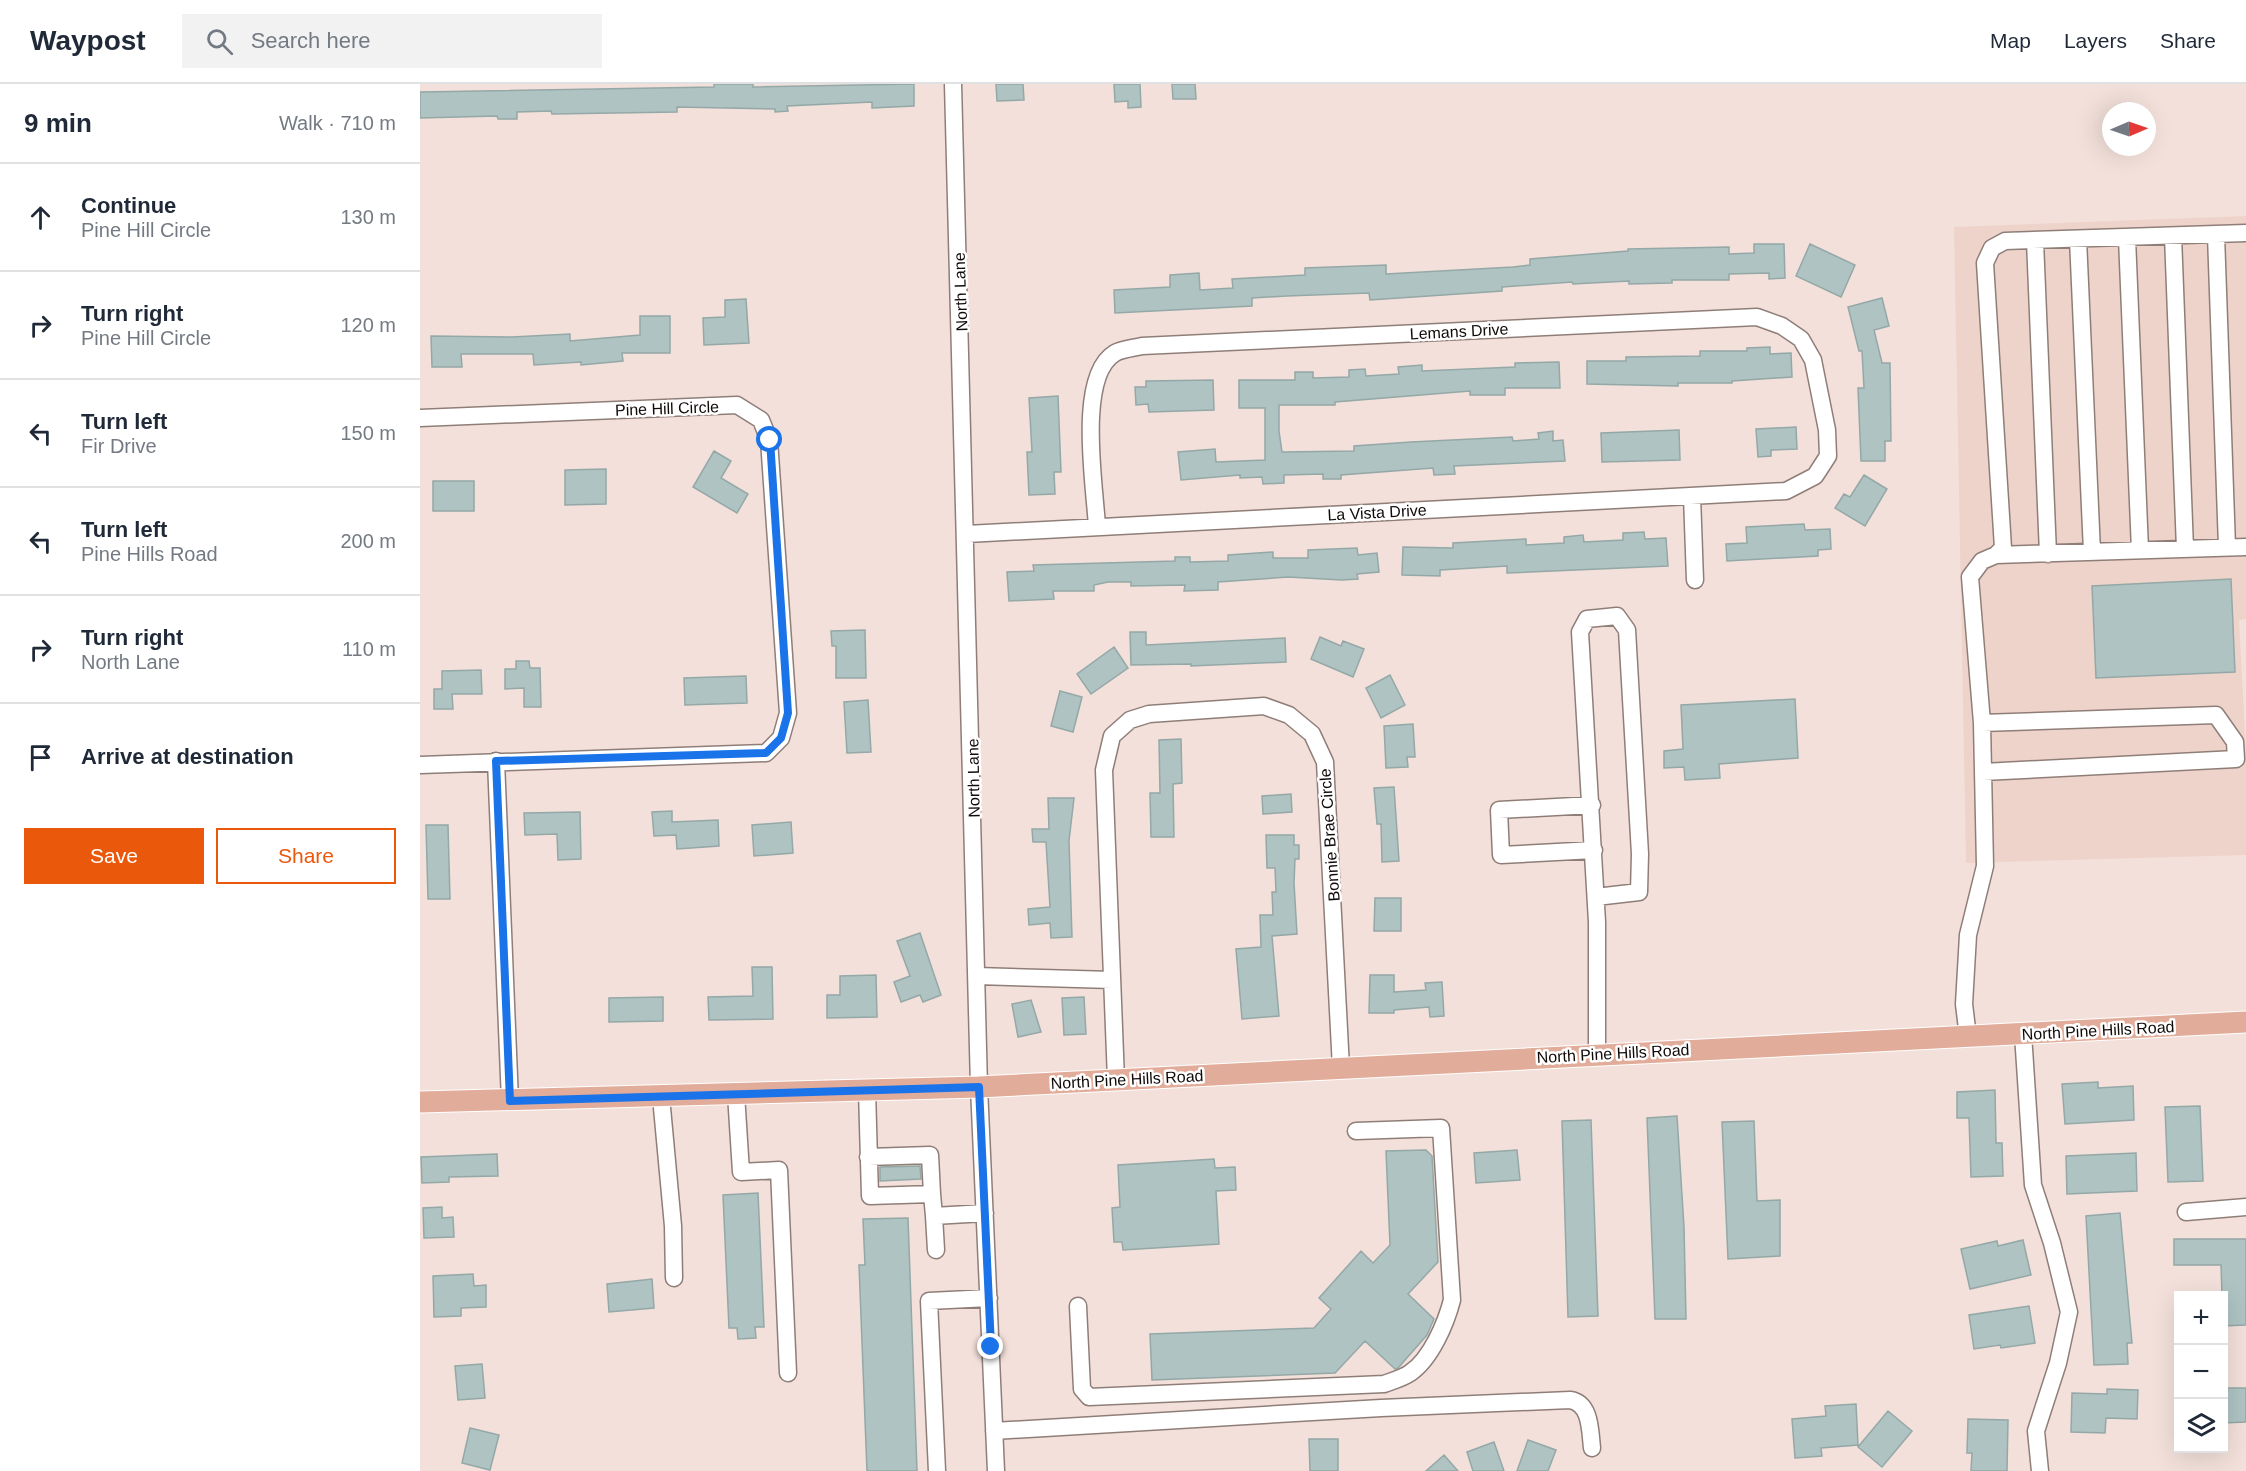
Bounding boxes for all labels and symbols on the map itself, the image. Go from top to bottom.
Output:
north arrow [2102,102,2156,156]
street label: North Lane [951,252,970,332]
street label: Lemans Drive [1409,320,1509,343]
street label: Pine Hill Circle [615,398,719,419]
route start [756,426,782,452]
street label: La Vista Drive [1327,501,1427,524]
street label: North Lane [964,738,983,818]
street label: Bonnie Brae Circle [1316,768,1343,902]
street label: North Pine Hills Road [2021,1018,2175,1043]
street label: North Pine Hills Road [1536,1041,1690,1066]
street label: North Pine Hills Road [1050,1067,1204,1092]
route end [977,1333,1003,1359]

